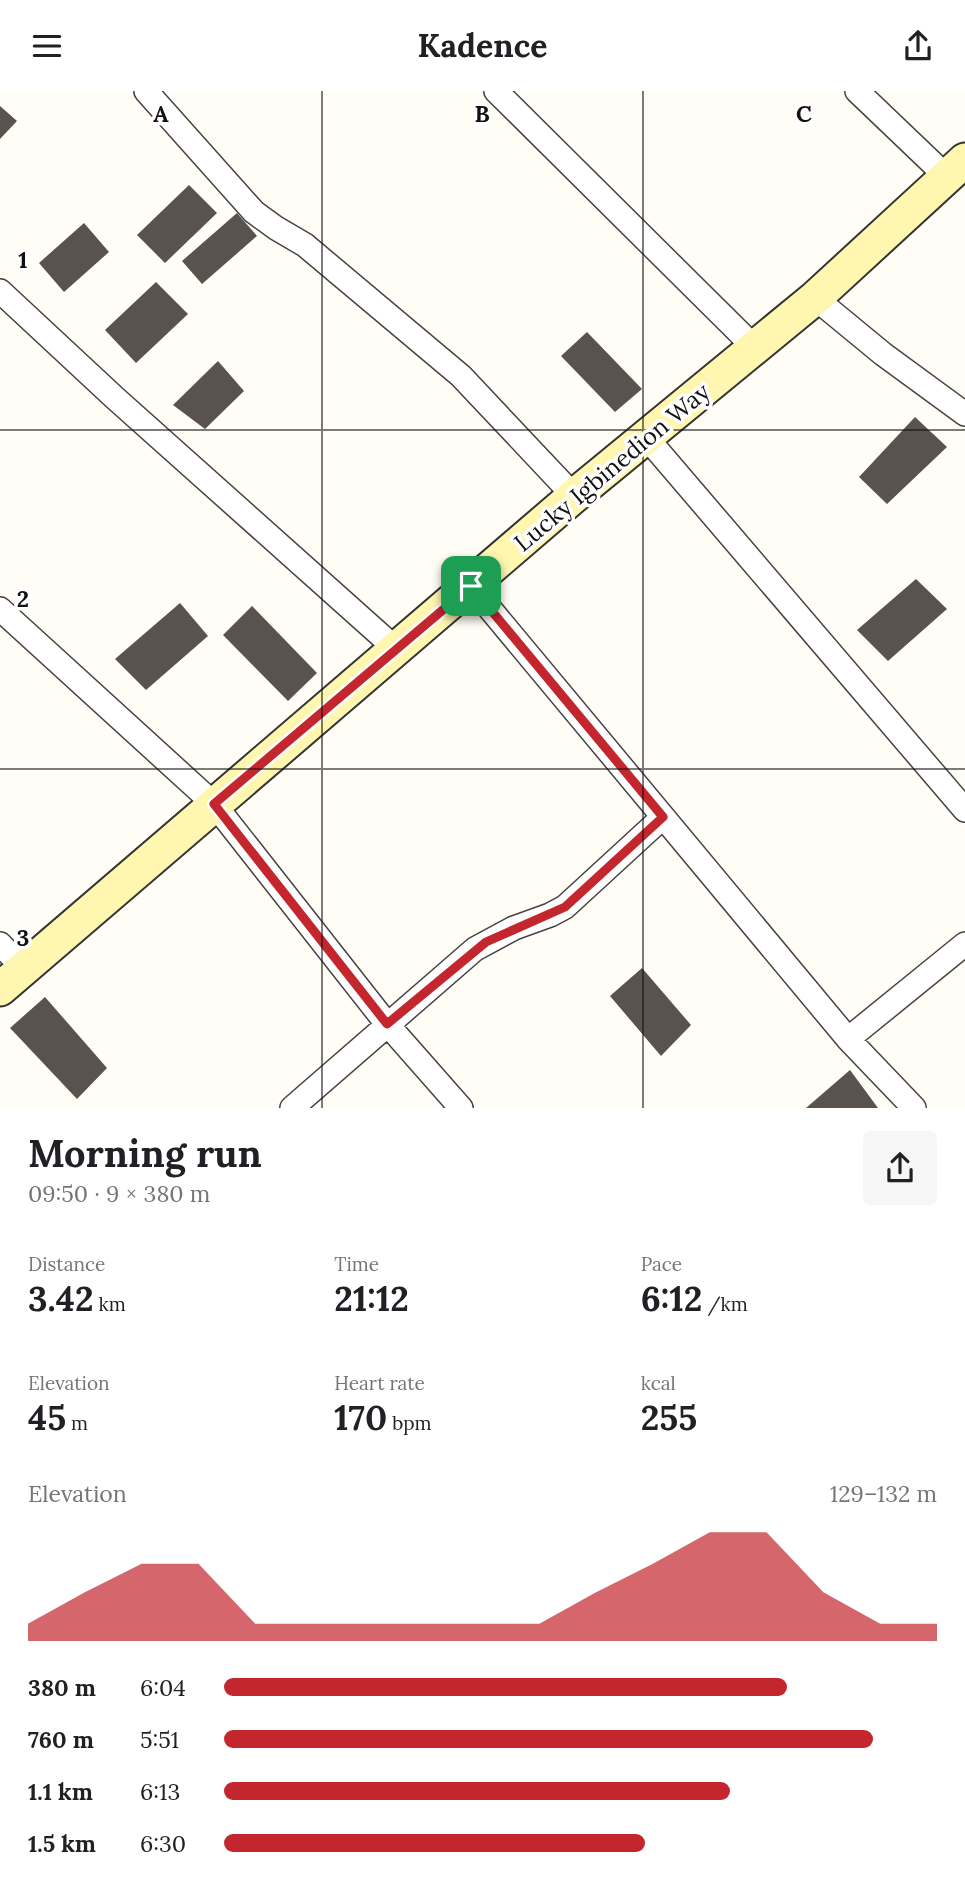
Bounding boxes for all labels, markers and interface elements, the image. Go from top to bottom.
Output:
text: Kadence [418,25,547,66]
icon: menu [28,27,66,65]
icon: share [899,27,937,65]
text: A [153,99,169,128]
text: B [474,99,490,128]
text: C [796,99,812,128]
text: 1 [18,245,28,274]
street label: Lucky Igbinedion Way [508,376,717,558]
pin [441,556,501,616]
icon: arrive [452,567,490,605]
text: 2 [17,584,29,613]
text: 3 [17,923,29,952]
text: Morning run [28,1129,262,1177]
button: share [863,1131,937,1205]
text: 09:50 · 9 × 380 m [28,1179,210,1208]
text: Distance [28,1252,105,1276]
text: Time [334,1252,379,1276]
text: Pace [641,1252,682,1276]
text: 3.42 [28,1276,94,1321]
text: 21:12 [334,1276,409,1321]
text: 6:12 [641,1276,702,1321]
text: km [94,1292,126,1316]
text: /km [702,1292,748,1316]
text: Elevation [28,1371,110,1395]
text: Heart rate [334,1371,425,1395]
text: kcal [641,1371,676,1395]
text: 45 [28,1395,66,1440]
text: 170 [334,1395,387,1440]
text: 255 [641,1395,697,1440]
text: m [66,1411,88,1435]
text: bpm [387,1411,432,1435]
text: Elevation [28,1479,127,1508]
text: 129–132 m [830,1479,937,1508]
text: 380 m [28,1673,96,1702]
text: 6:04 [140,1673,186,1702]
text: 760 m [28,1725,94,1754]
text: 5:51 [140,1725,179,1754]
text: 1.1 km [28,1777,93,1806]
text: 6:13 [140,1777,180,1806]
text: 1.5 km [28,1829,96,1858]
text: 6:30 [140,1829,186,1858]

